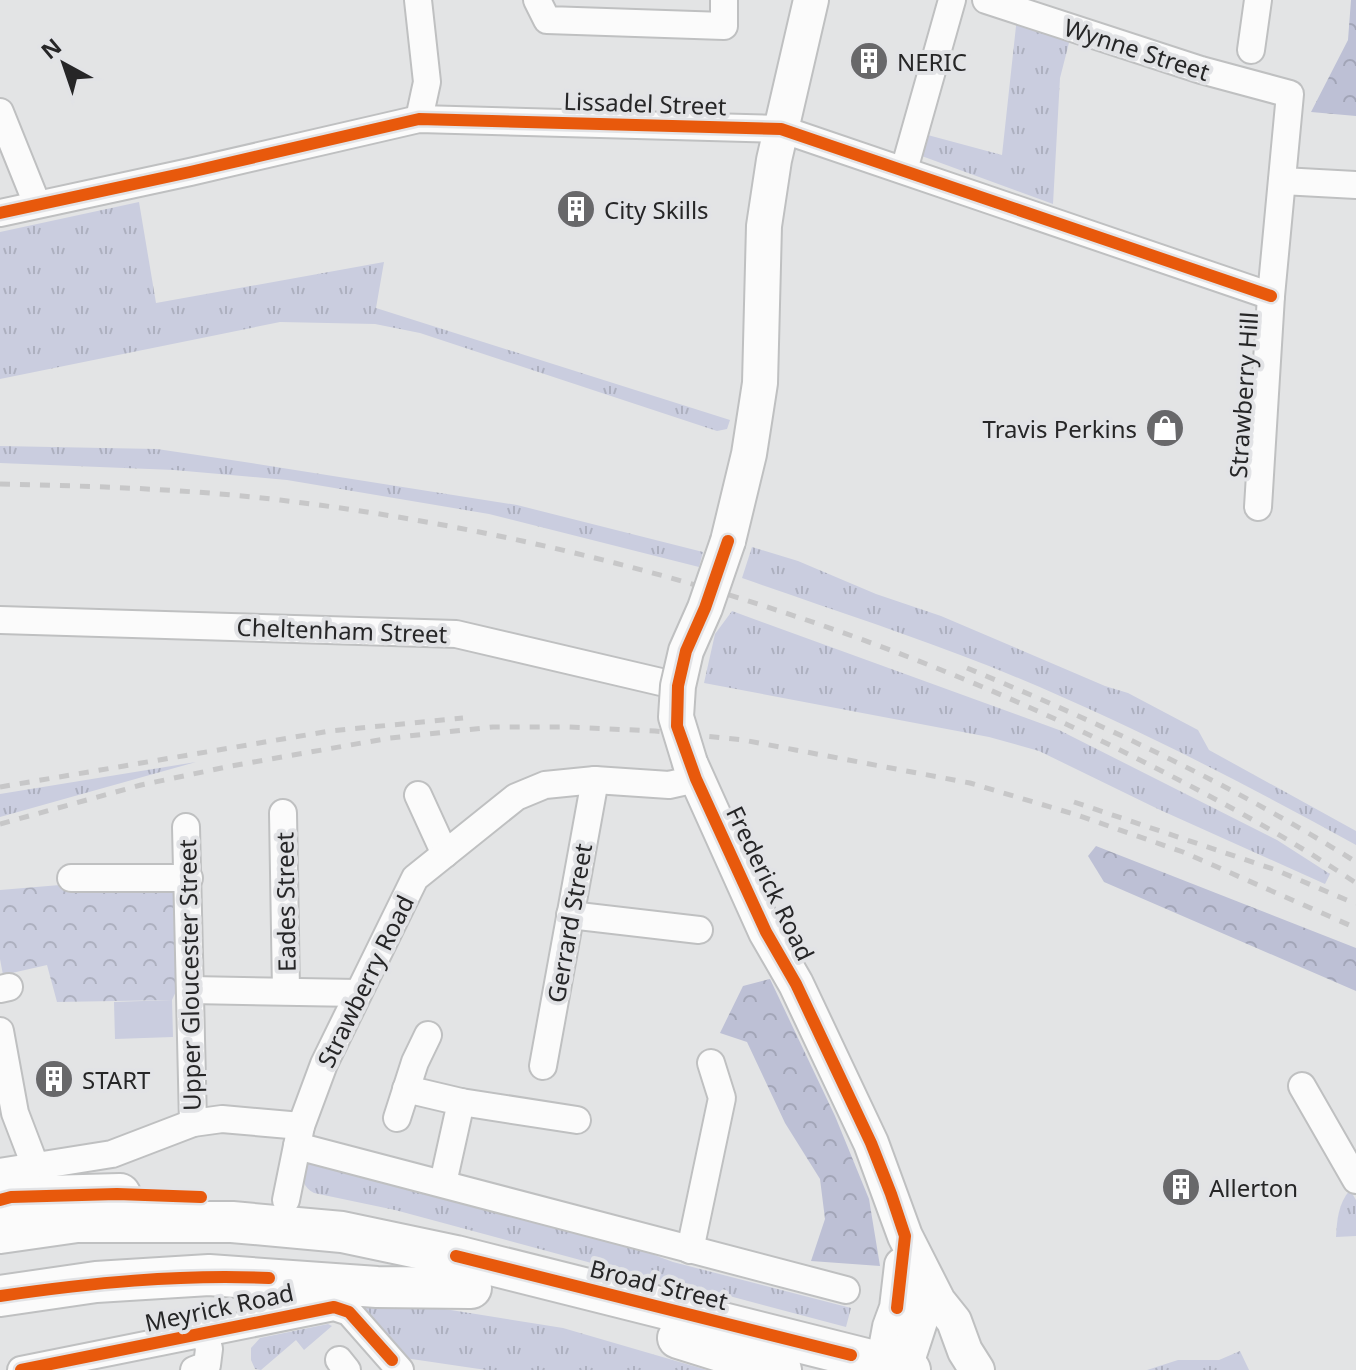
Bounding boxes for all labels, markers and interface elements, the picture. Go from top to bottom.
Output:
street label: Wynne Street [1060,10,1214,88]
north arrow [24,24,104,104]
text: N [34,31,67,65]
building icon: NERIC [848,40,890,82]
place label: NERIC [897,45,967,78]
street label: Lissadel Street [563,84,727,122]
building icon: City Skills [555,188,597,230]
place label: City Skills [604,193,709,226]
street label: Strawberry Hill [1221,311,1265,479]
shop icon: Travis Perkins [1144,407,1186,449]
place label: Travis Perkins [983,412,1137,445]
street label: Cheltenham Street [236,610,448,650]
street label: Frederick Road [719,800,823,966]
street label: Eades Street [267,831,303,972]
street label: Upper Gloucester Street [170,839,208,1111]
street label: Gerrard Street [539,840,599,1005]
street label: Strawberry Road [309,889,421,1073]
building icon: START [33,1058,75,1100]
place label: START [82,1063,151,1096]
building icon: Allerton [1160,1166,1202,1208]
place label: Allerton [1209,1171,1298,1204]
street label: Broad Street [587,1251,732,1317]
street label: Meyrick Road [142,1275,296,1339]

